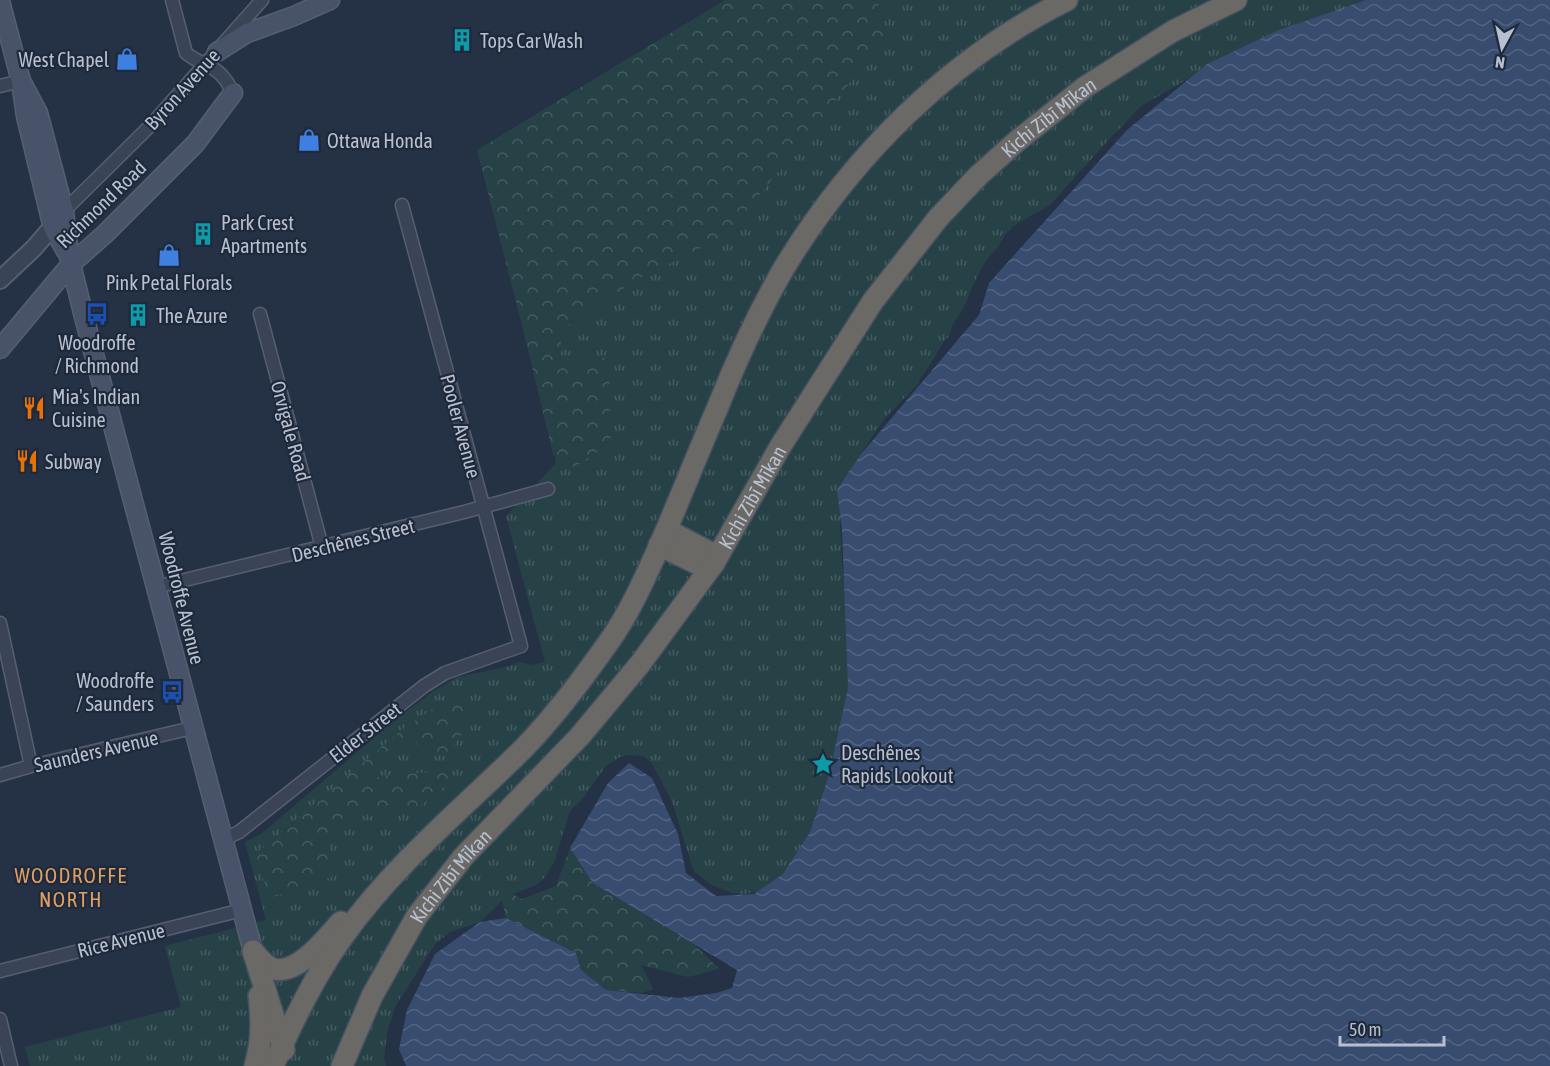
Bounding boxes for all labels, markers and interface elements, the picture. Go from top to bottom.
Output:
north arrow [1472,18,1532,78]
building icon: Tops Car Wash [449,27,475,53]
place label: Tops Car Wash [480,29,583,52]
street label: Byron Avenue [140,44,224,134]
shop icon: West Chapel [114,46,140,72]
place label: West Chapel [19,48,110,71]
text: N [1494,53,1506,72]
street label: Kichi Zībī Mīkan [996,72,1100,162]
shop icon: Ottawa Honda [296,127,322,153]
place label: Ottawa Honda [327,129,433,152]
street label: Richmond Road [51,156,151,252]
place label: Park Crest Apartments [221,211,307,257]
building icon: Park Crest Apartments [190,221,216,247]
shop icon: Pink Petal Florals [156,242,182,268]
place label: Pink Petal Florals [106,271,232,294]
bus stop icon: Woodroffe / Richmond [84,301,110,327]
building icon: The Azure [125,302,151,328]
place label: The Azure [156,304,228,327]
place label: Woodroffe / Richmond [55,331,139,377]
street label: Pooler Avenue [436,372,486,480]
street label: Orvigale Road [267,378,315,484]
place label: Mia's Indian Cuisine [52,385,140,431]
restaurant icon: Mia's Indian Cuisine [21,395,47,421]
street label: Kichi Zībī Mīkan [713,441,790,553]
restaurant icon: Subway [14,448,40,474]
place label: Subway [45,450,102,473]
street label: Deschênes Street [289,514,417,566]
street label: Woodroffe Avenue [154,529,210,667]
place label: Woodroffe / Saunders [76,669,154,715]
bus stop icon: Woodroffe / Saunders [159,679,185,705]
street label: Elder Street [325,697,406,767]
street label: Saunders Avenue [32,726,160,776]
place label: Deschênes Rapids Lookout [841,741,954,787]
place icon: Deschênes Rapids Lookout [810,751,836,777]
street label: Kichi Zībī Mīkan [404,824,496,926]
district label: WOODROFFE NORTH [14,863,128,911]
street label: Rice Avenue [75,918,167,962]
scale bar [1340,1009,1444,1047]
text: 50 m [1349,1019,1381,1040]

